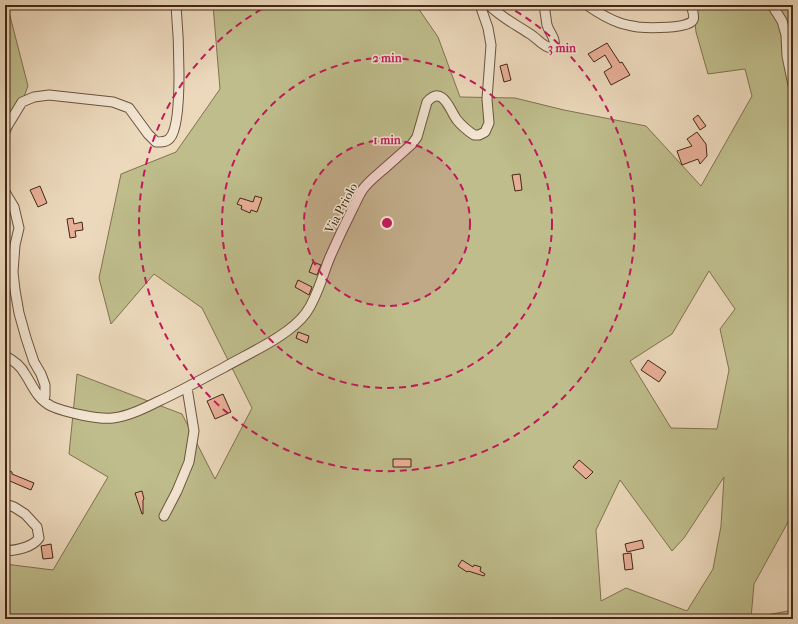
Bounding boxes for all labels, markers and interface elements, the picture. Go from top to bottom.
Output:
text: 3 min [548,41,577,56]
text: 2 min [372,51,403,65]
text: 1 min [373,133,402,147]
street label: Via Priolo [321,180,361,237]
centre of rings [380,216,394,230]

